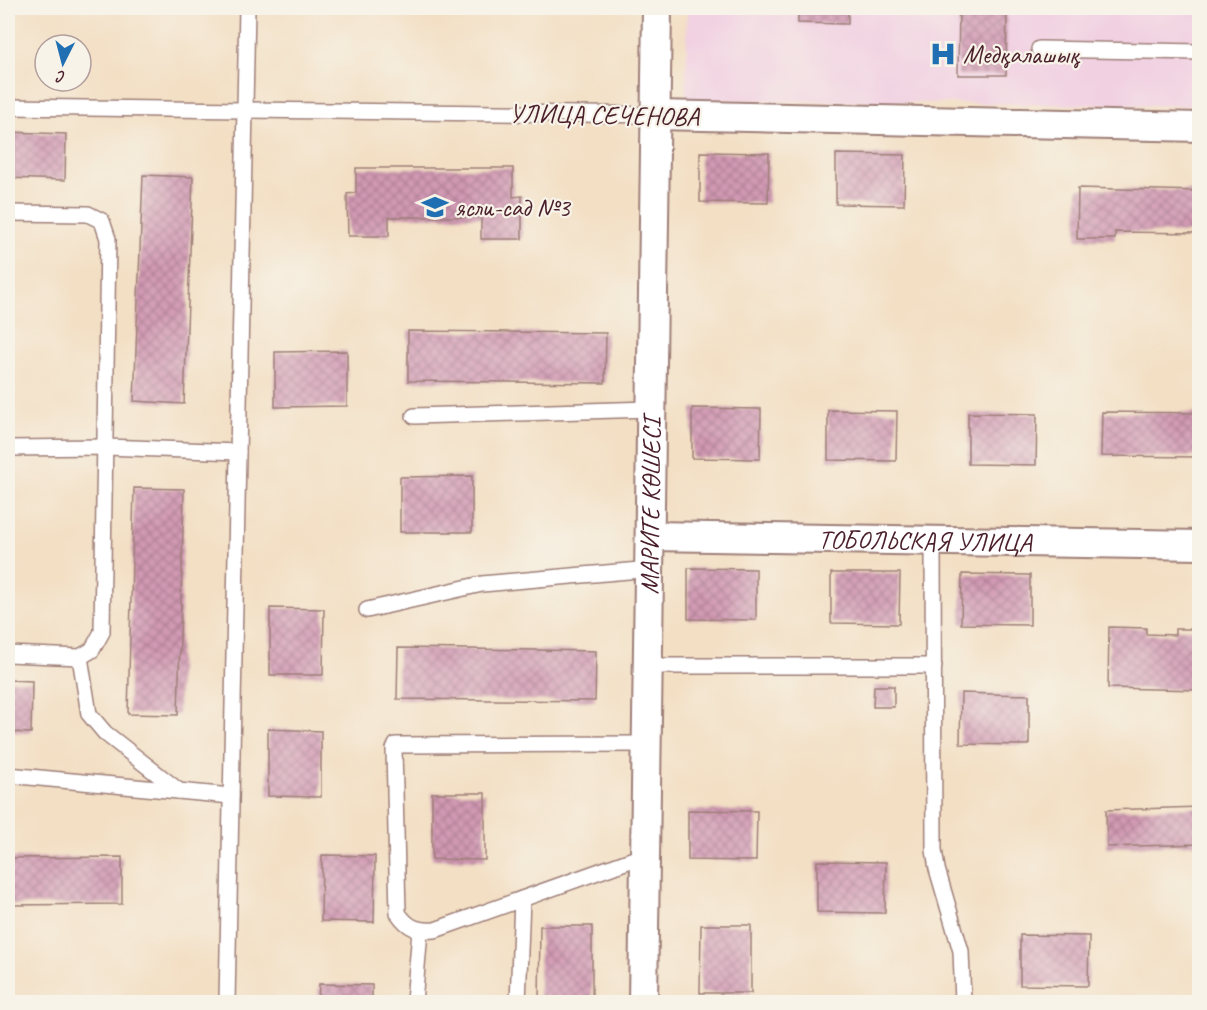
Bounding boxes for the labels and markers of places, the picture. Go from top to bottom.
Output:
place label: Медқалашық [963,38,1081,71]
hospital icon: Медқалашық [928,39,958,69]
place label: ясли-сад №3 [455,191,572,224]
school or university icon: ясли-сад №3 [420,192,450,222]

